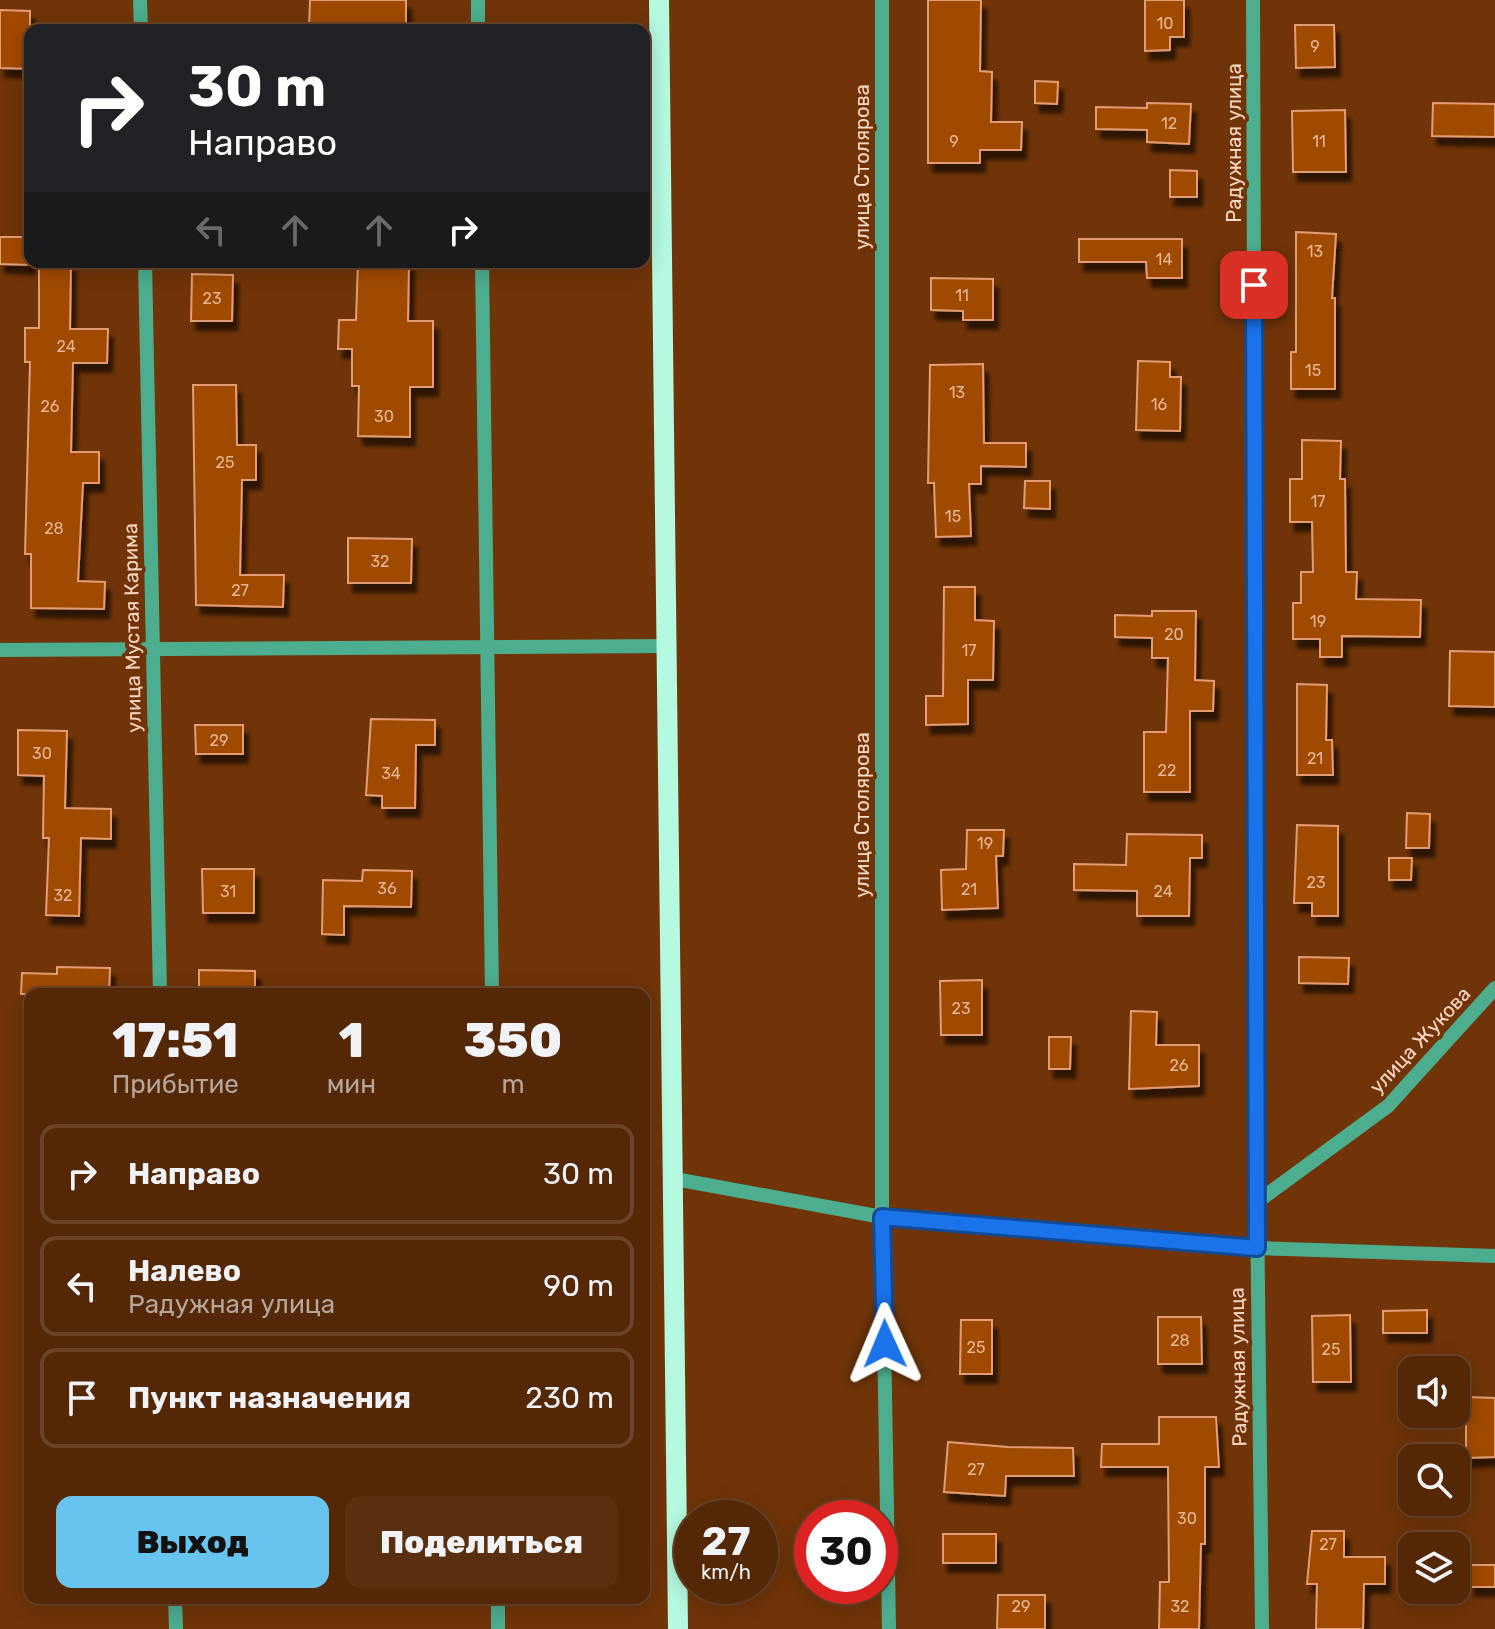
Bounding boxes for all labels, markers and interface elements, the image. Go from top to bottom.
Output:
house number: 10 [1156,14,1174,33]
house number: 9 [1310,37,1320,56]
text: 30 m [188,54,326,120]
icon: right [56,56,160,160]
street label: Радужная улица [1222,63,1246,223]
street label: улица Столярова [850,84,874,250]
house number: 12 [1161,114,1177,133]
text: Направо [188,121,337,164]
house number: 9 [949,132,959,151]
house number: 11 [1312,132,1326,151]
icon: left [189,208,233,252]
icon: ahead [273,208,317,252]
icon: ahead [357,208,401,252]
icon: right [441,208,485,252]
house number: 13 [1307,242,1323,261]
house number: 14 [1156,250,1172,269]
pin [1220,251,1288,319]
icon: arrive [1232,263,1276,307]
house number: 11 [955,286,969,305]
house number: 23 [202,289,222,308]
house number: 24 [56,337,76,356]
house number: 15 [1305,361,1321,380]
house number: 13 [949,383,965,402]
house number: 16 [1151,395,1168,414]
house number: 26 [40,397,60,416]
house number: 30 [374,407,394,426]
house number: 25 [216,453,234,472]
house number: 17 [1310,492,1326,511]
house number: 15 [945,507,961,526]
house number: 28 [44,519,64,538]
street label: улица Мустая Карима [118,523,146,733]
house number: 32 [370,552,390,571]
house number: 27 [231,581,249,600]
house number: 19 [1310,612,1326,631]
house number: 20 [1164,625,1184,644]
house number: 17 [961,641,977,660]
house number: 29 [210,731,228,750]
street label: улица Столярова [850,732,874,898]
house number: 30 [32,744,52,763]
house number: 21 [1307,749,1323,768]
house number: 22 [1158,761,1176,780]
house number: 34 [381,764,401,783]
house number: 19 [977,834,993,853]
house number: 23 [1306,873,1326,892]
house number: 36 [377,879,397,898]
house number: 21 [961,880,977,899]
house number: 31 [220,882,236,901]
house number: 24 [1153,882,1173,901]
house number: 32 [53,886,73,905]
street label: улица Жукова [1364,982,1476,1098]
house number: 23 [951,999,971,1018]
text: 17:51 [112,1012,238,1069]
text: 1 [339,1012,364,1069]
text: 350 [464,1012,562,1069]
house number: 26 [1169,1056,1189,1075]
text: Прибытие [112,1069,239,1100]
text: мин [327,1069,376,1100]
text: m [501,1069,525,1100]
icon: right [60,1152,104,1196]
text: Направо [128,1156,260,1192]
text: 30 m [543,1156,614,1192]
text: Налево [128,1253,241,1289]
icon: left [60,1264,104,1308]
text: 90 m [543,1268,614,1304]
street label: Радужная улица [1225,1287,1251,1447]
text: Радужная улица [128,1289,335,1320]
position arrow [843,1302,927,1386]
house number: 28 [1170,1331,1190,1350]
house number: 25 [967,1338,985,1357]
house number: 25 [1322,1340,1340,1359]
map controls [1398,1356,1470,1604]
button: sound [1398,1356,1470,1428]
icon: arrive [60,1376,104,1420]
text: Пункт назначения [128,1380,411,1416]
text: 230 m [525,1380,614,1416]
button: search [1398,1444,1470,1516]
house number: 27 [967,1460,985,1479]
button: Выход [56,1496,329,1588]
button: Поделиться [345,1496,618,1588]
speed limit sign: 30 [794,1500,898,1604]
house number: 30 [1177,1509,1197,1528]
text: 27 [702,1518,750,1565]
button: layers [1398,1532,1470,1604]
house number: 27 [1319,1535,1337,1554]
text: km/h [701,1560,751,1584]
house number: 29 [1012,1597,1030,1616]
house number: 32 [1170,1597,1190,1616]

